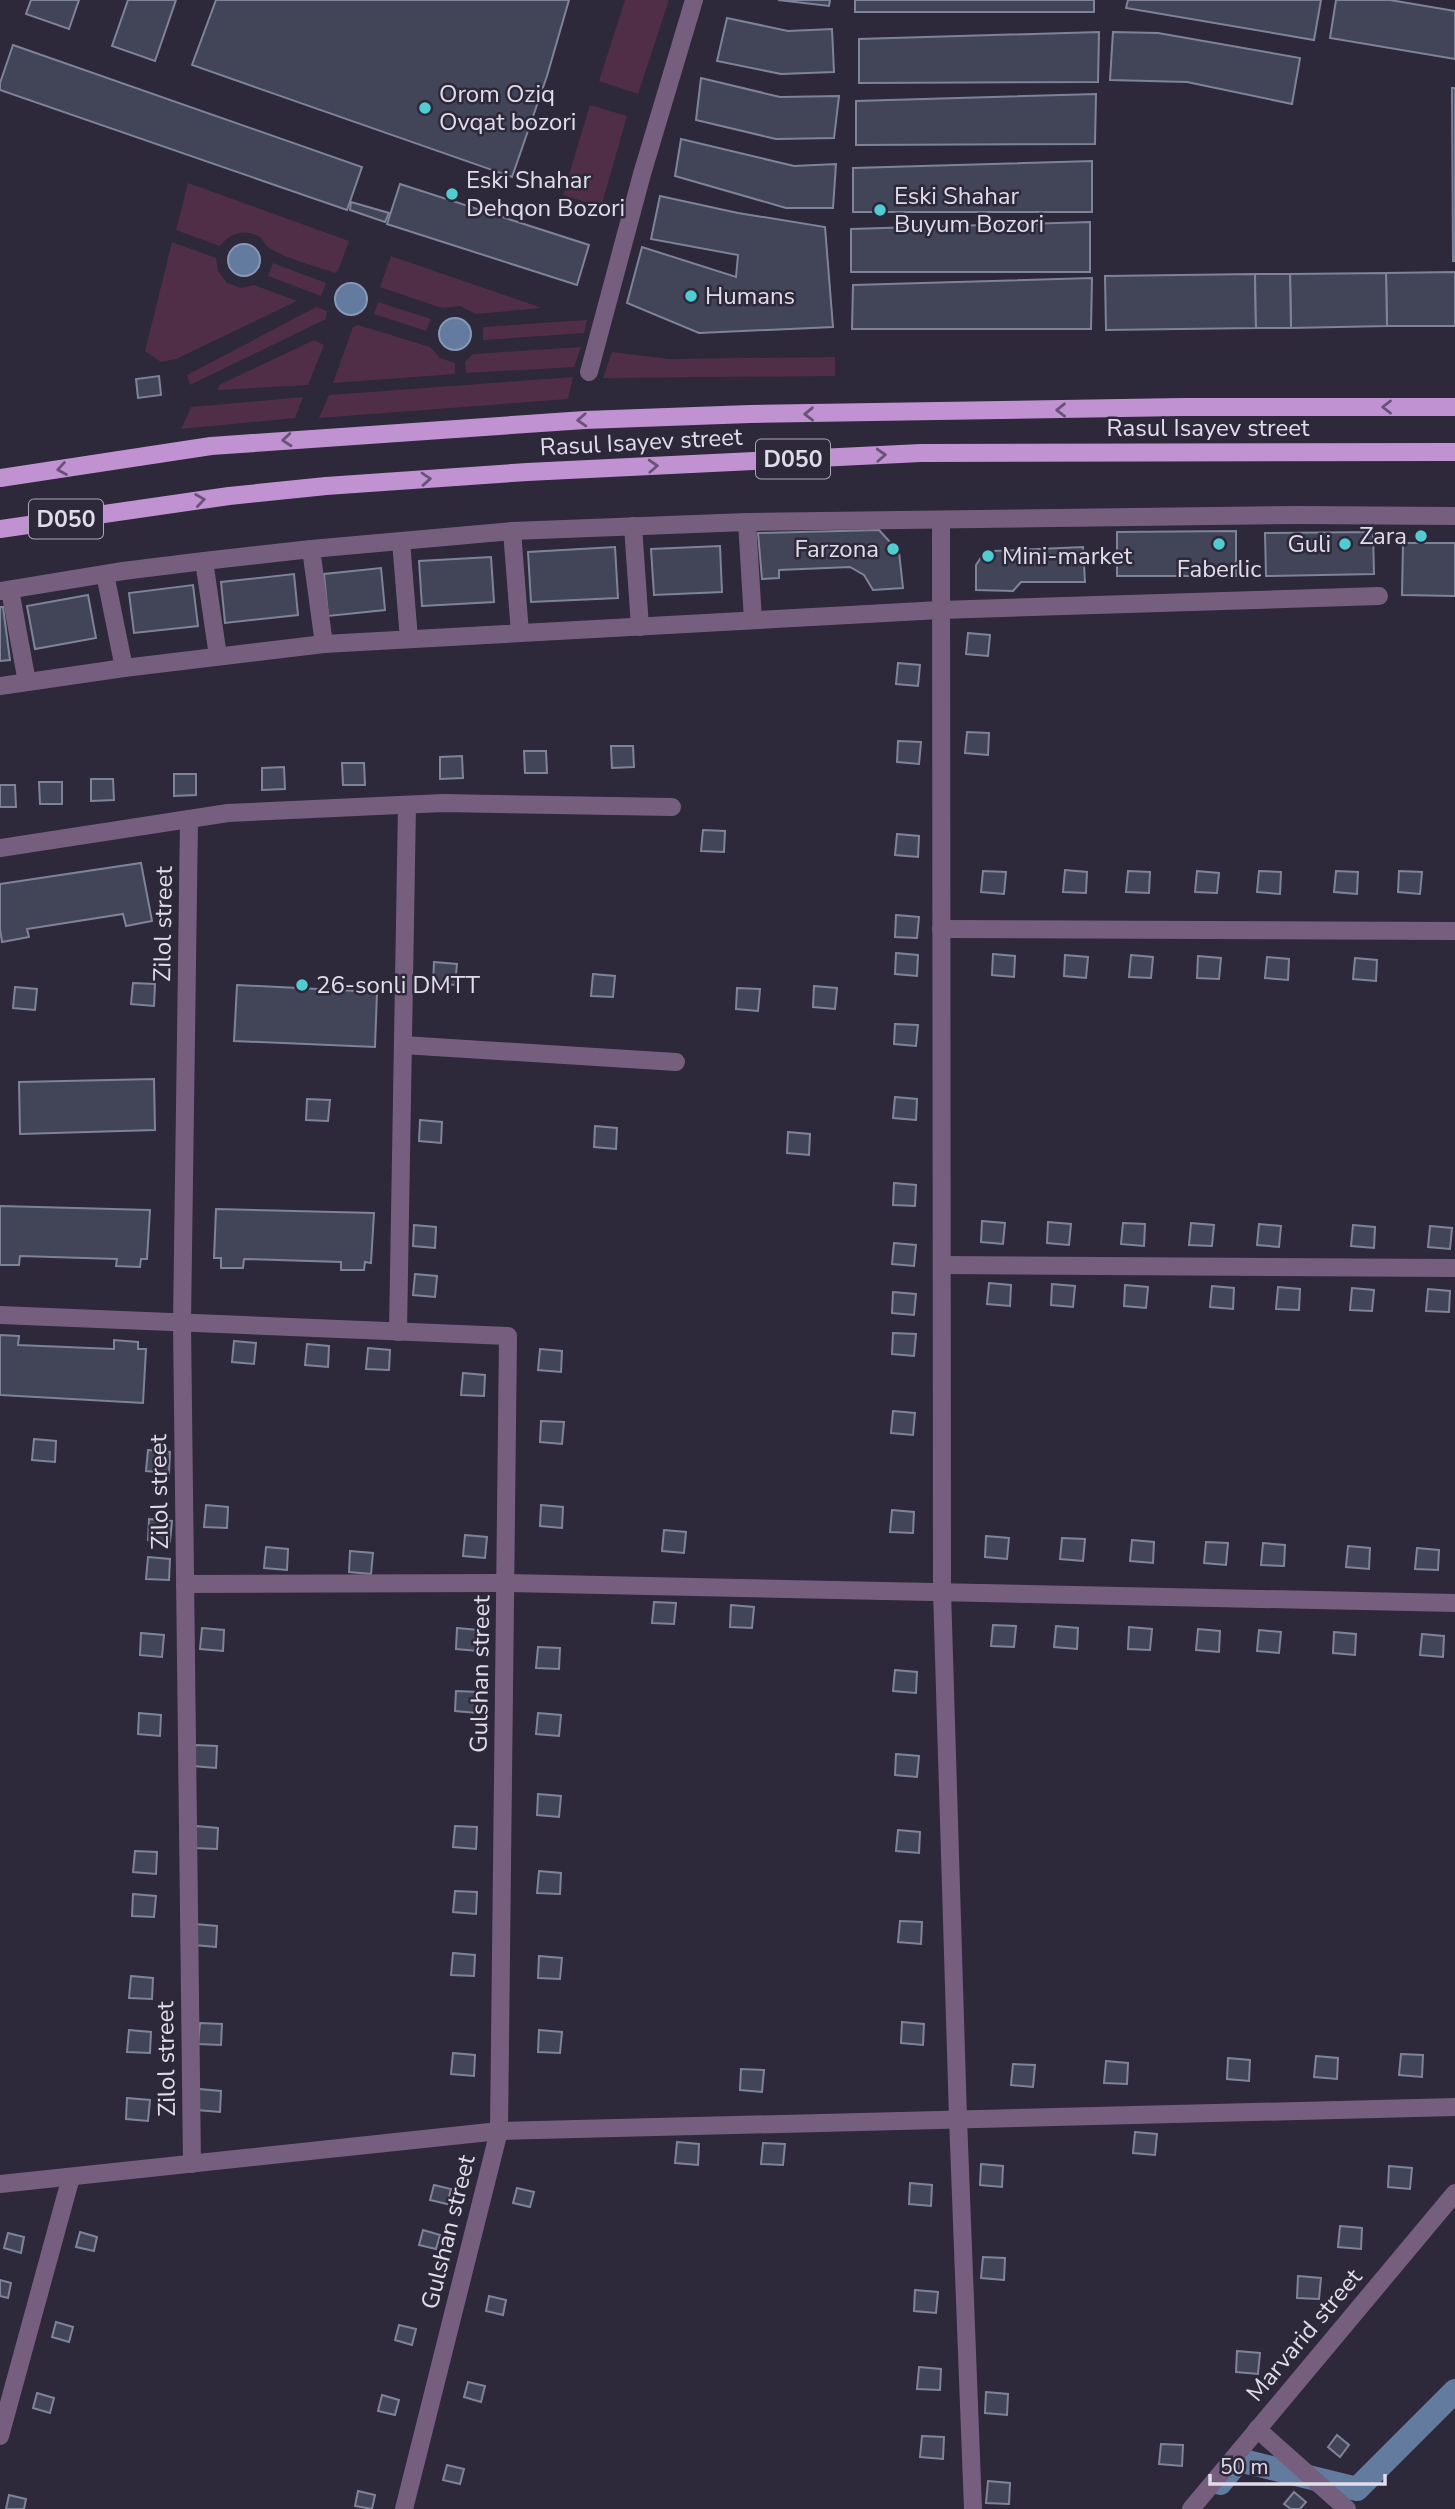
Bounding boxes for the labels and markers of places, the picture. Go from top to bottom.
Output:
place label: Orom Oziq Ovqat bozori [439,78,576,138]
marker: Orom Oziq Ovqat bozori [417,100,433,116]
place label: Eski Shahar Dehqon Bozori [466,164,625,224]
place label: Eski Shahar Buyum Bozori [894,180,1044,240]
marker: Eski Shahar Dehqon Bozori [444,186,460,202]
marker: Eski Shahar Buyum Bozori [872,202,888,218]
place label: Humans [705,280,795,312]
marker: Humans [683,288,699,304]
place label: Zara [1359,520,1407,552]
place label: Guli [1287,528,1331,560]
marker: Zara [1413,528,1429,544]
place label: Farzona [794,533,879,565]
marker: Faberlic [1211,536,1227,552]
marker: Guli [1337,536,1353,552]
place label: Mini-market [1002,540,1133,572]
marker: Farzona [885,541,901,557]
marker: Mini-market [980,548,996,564]
place label: Faberlic [1177,553,1261,585]
place label: 26-sonli DMTT [316,969,480,1001]
marker: 26-sonli DMTT [294,977,310,993]

